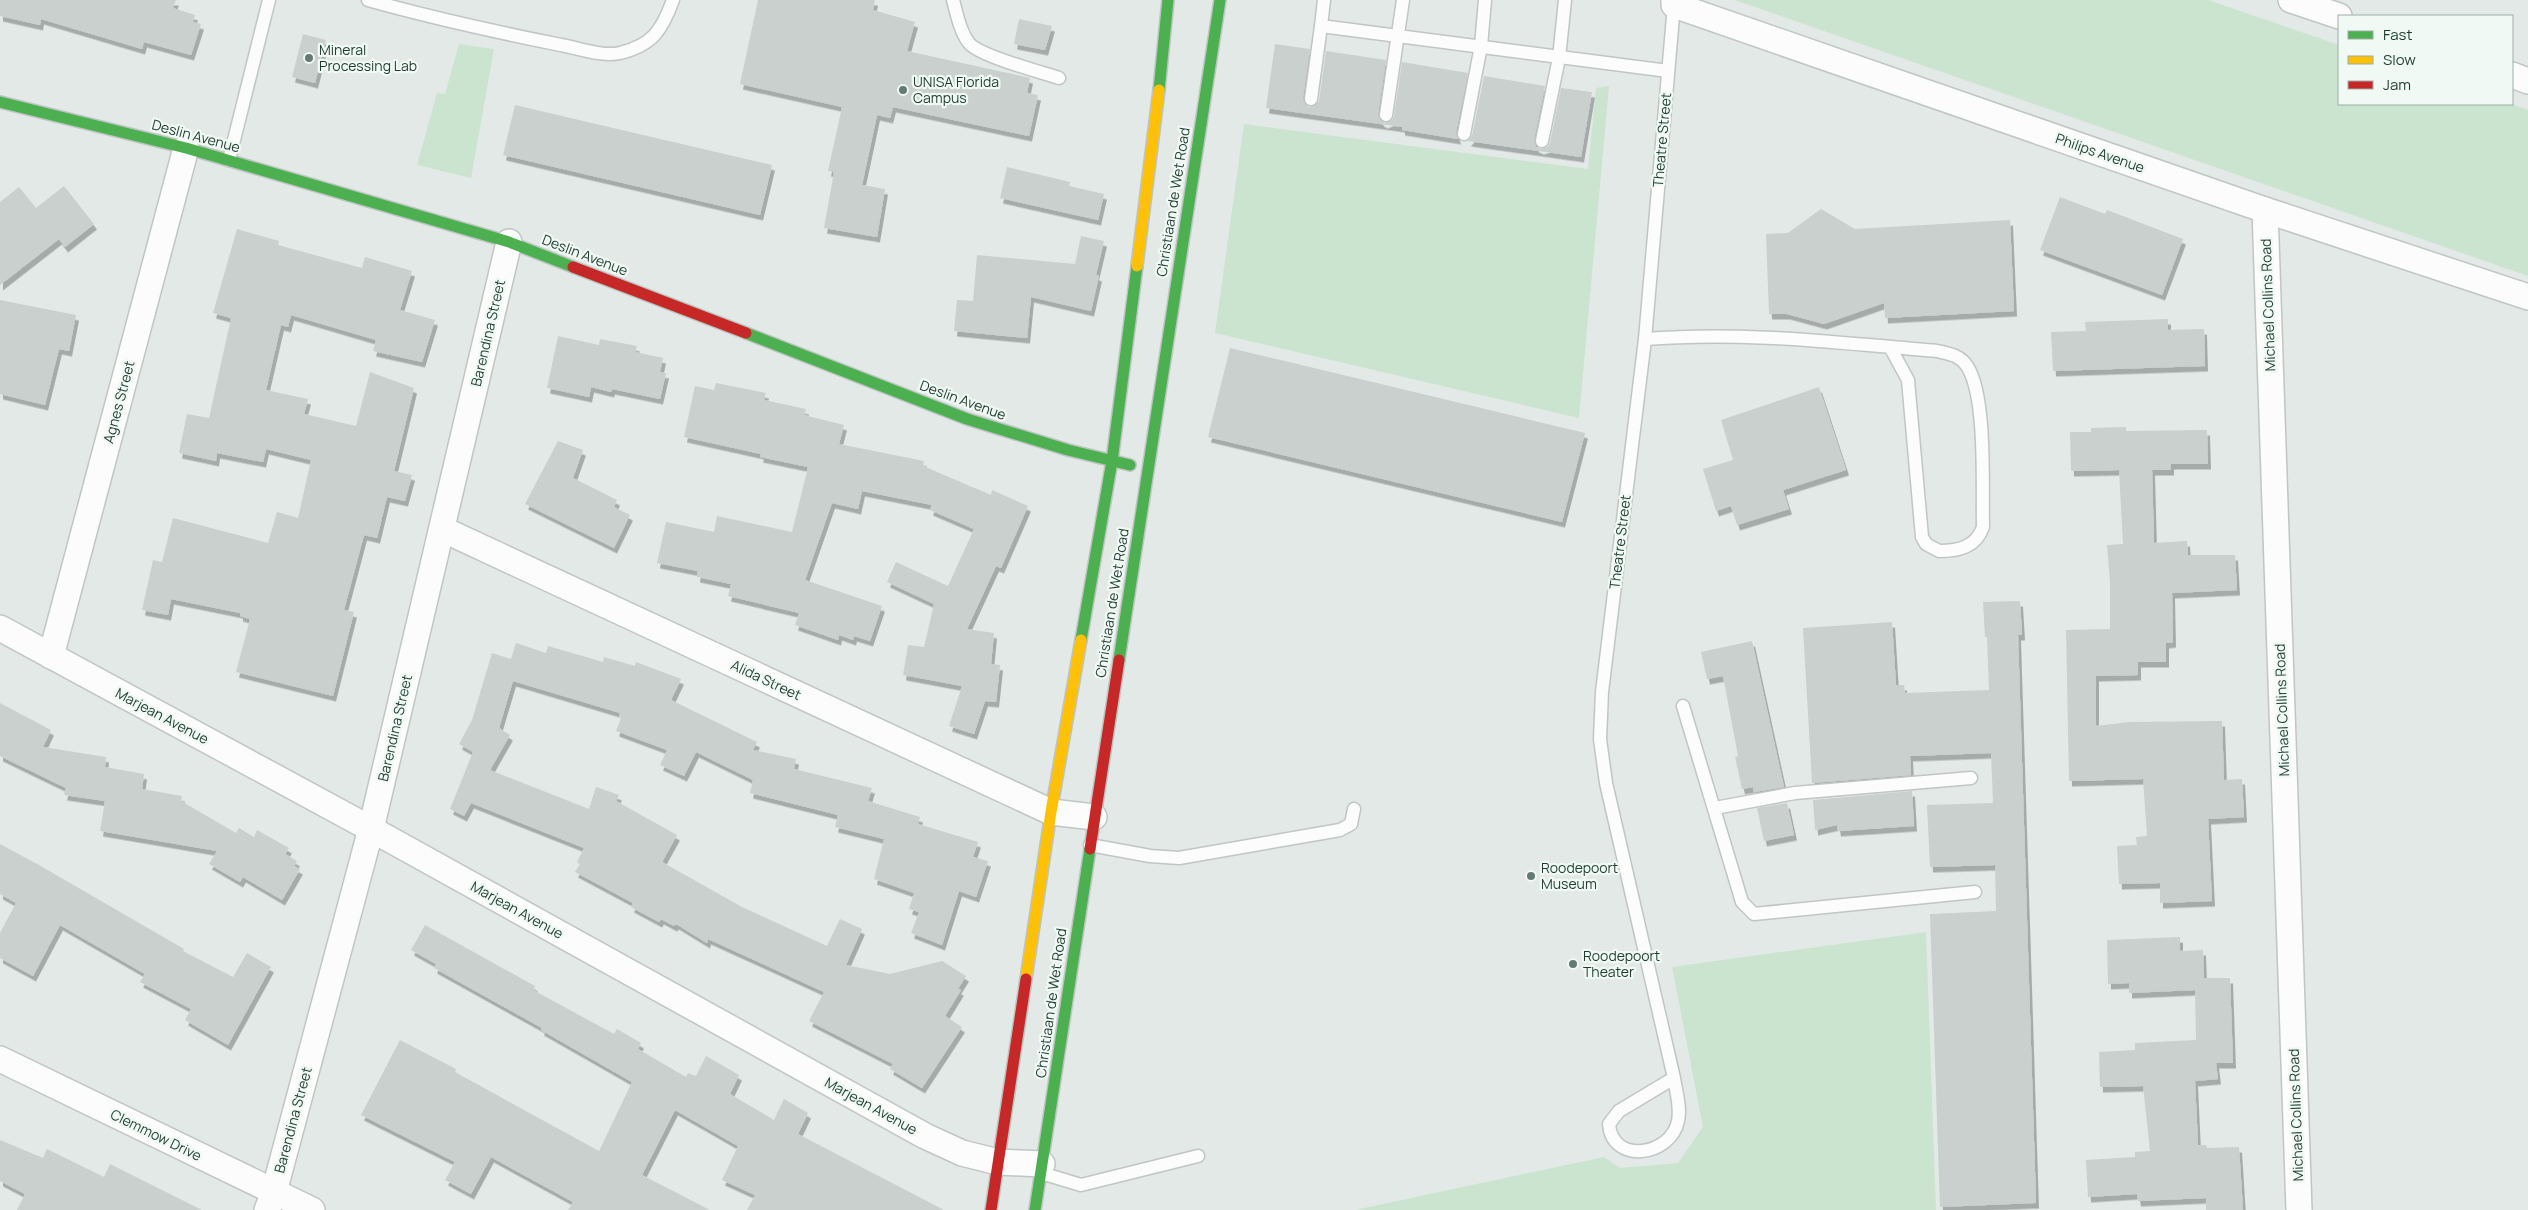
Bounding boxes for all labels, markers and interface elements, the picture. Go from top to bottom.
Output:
legend [2338,15,2513,105]
text: Fast [2383,24,2412,45]
place label: Mineral Processing Lab [319,40,417,75]
text: Slow [2383,49,2416,70]
marker: Mineral Processing Lab [303,52,315,64]
place label: UNISA Florida Campus [913,72,999,107]
text: Jam [2383,74,2411,95]
marker: UNISA Florida Campus [897,84,909,96]
street label: Theatre Street [1648,91,1675,188]
street label: Deslin Avenue [150,115,242,156]
street label: Christiaan de Wet Road [1151,126,1194,278]
street label: Philips Avenue [2053,128,2147,177]
street label: Deslin Avenue [540,229,631,280]
street label: Michael Collins Road [2256,238,2279,372]
street label: Barendina Street [466,277,509,388]
street label: Agnes Street [98,358,139,445]
street label: Deslin Avenue [917,375,1009,424]
street label: Theatre Street [1604,493,1635,590]
street label: Christiaan de Wet Road [1090,527,1133,679]
street label: Michael Collins Road [2270,643,2293,777]
street label: Alida Street [728,655,805,704]
street label: Barendina Street [373,672,416,783]
street label: Marjean Avenue [112,683,212,748]
place label: Roodepoort Museum [1541,858,1619,893]
marker: Roodepoort Museum [1525,870,1537,882]
street label: Marjean Avenue [468,876,567,943]
street label: Christiaan de Wet Road [1031,927,1070,1079]
place label: Roodepoort Theater [1583,946,1661,981]
marker: Roodepoort Theater [1567,958,1579,970]
street label: Michael Collins Road [2284,1048,2307,1182]
street label: Barendina Street [269,1064,316,1175]
street label: Marjean Avenue [822,1072,921,1139]
street label: Clemmow Drive [107,1104,205,1165]

